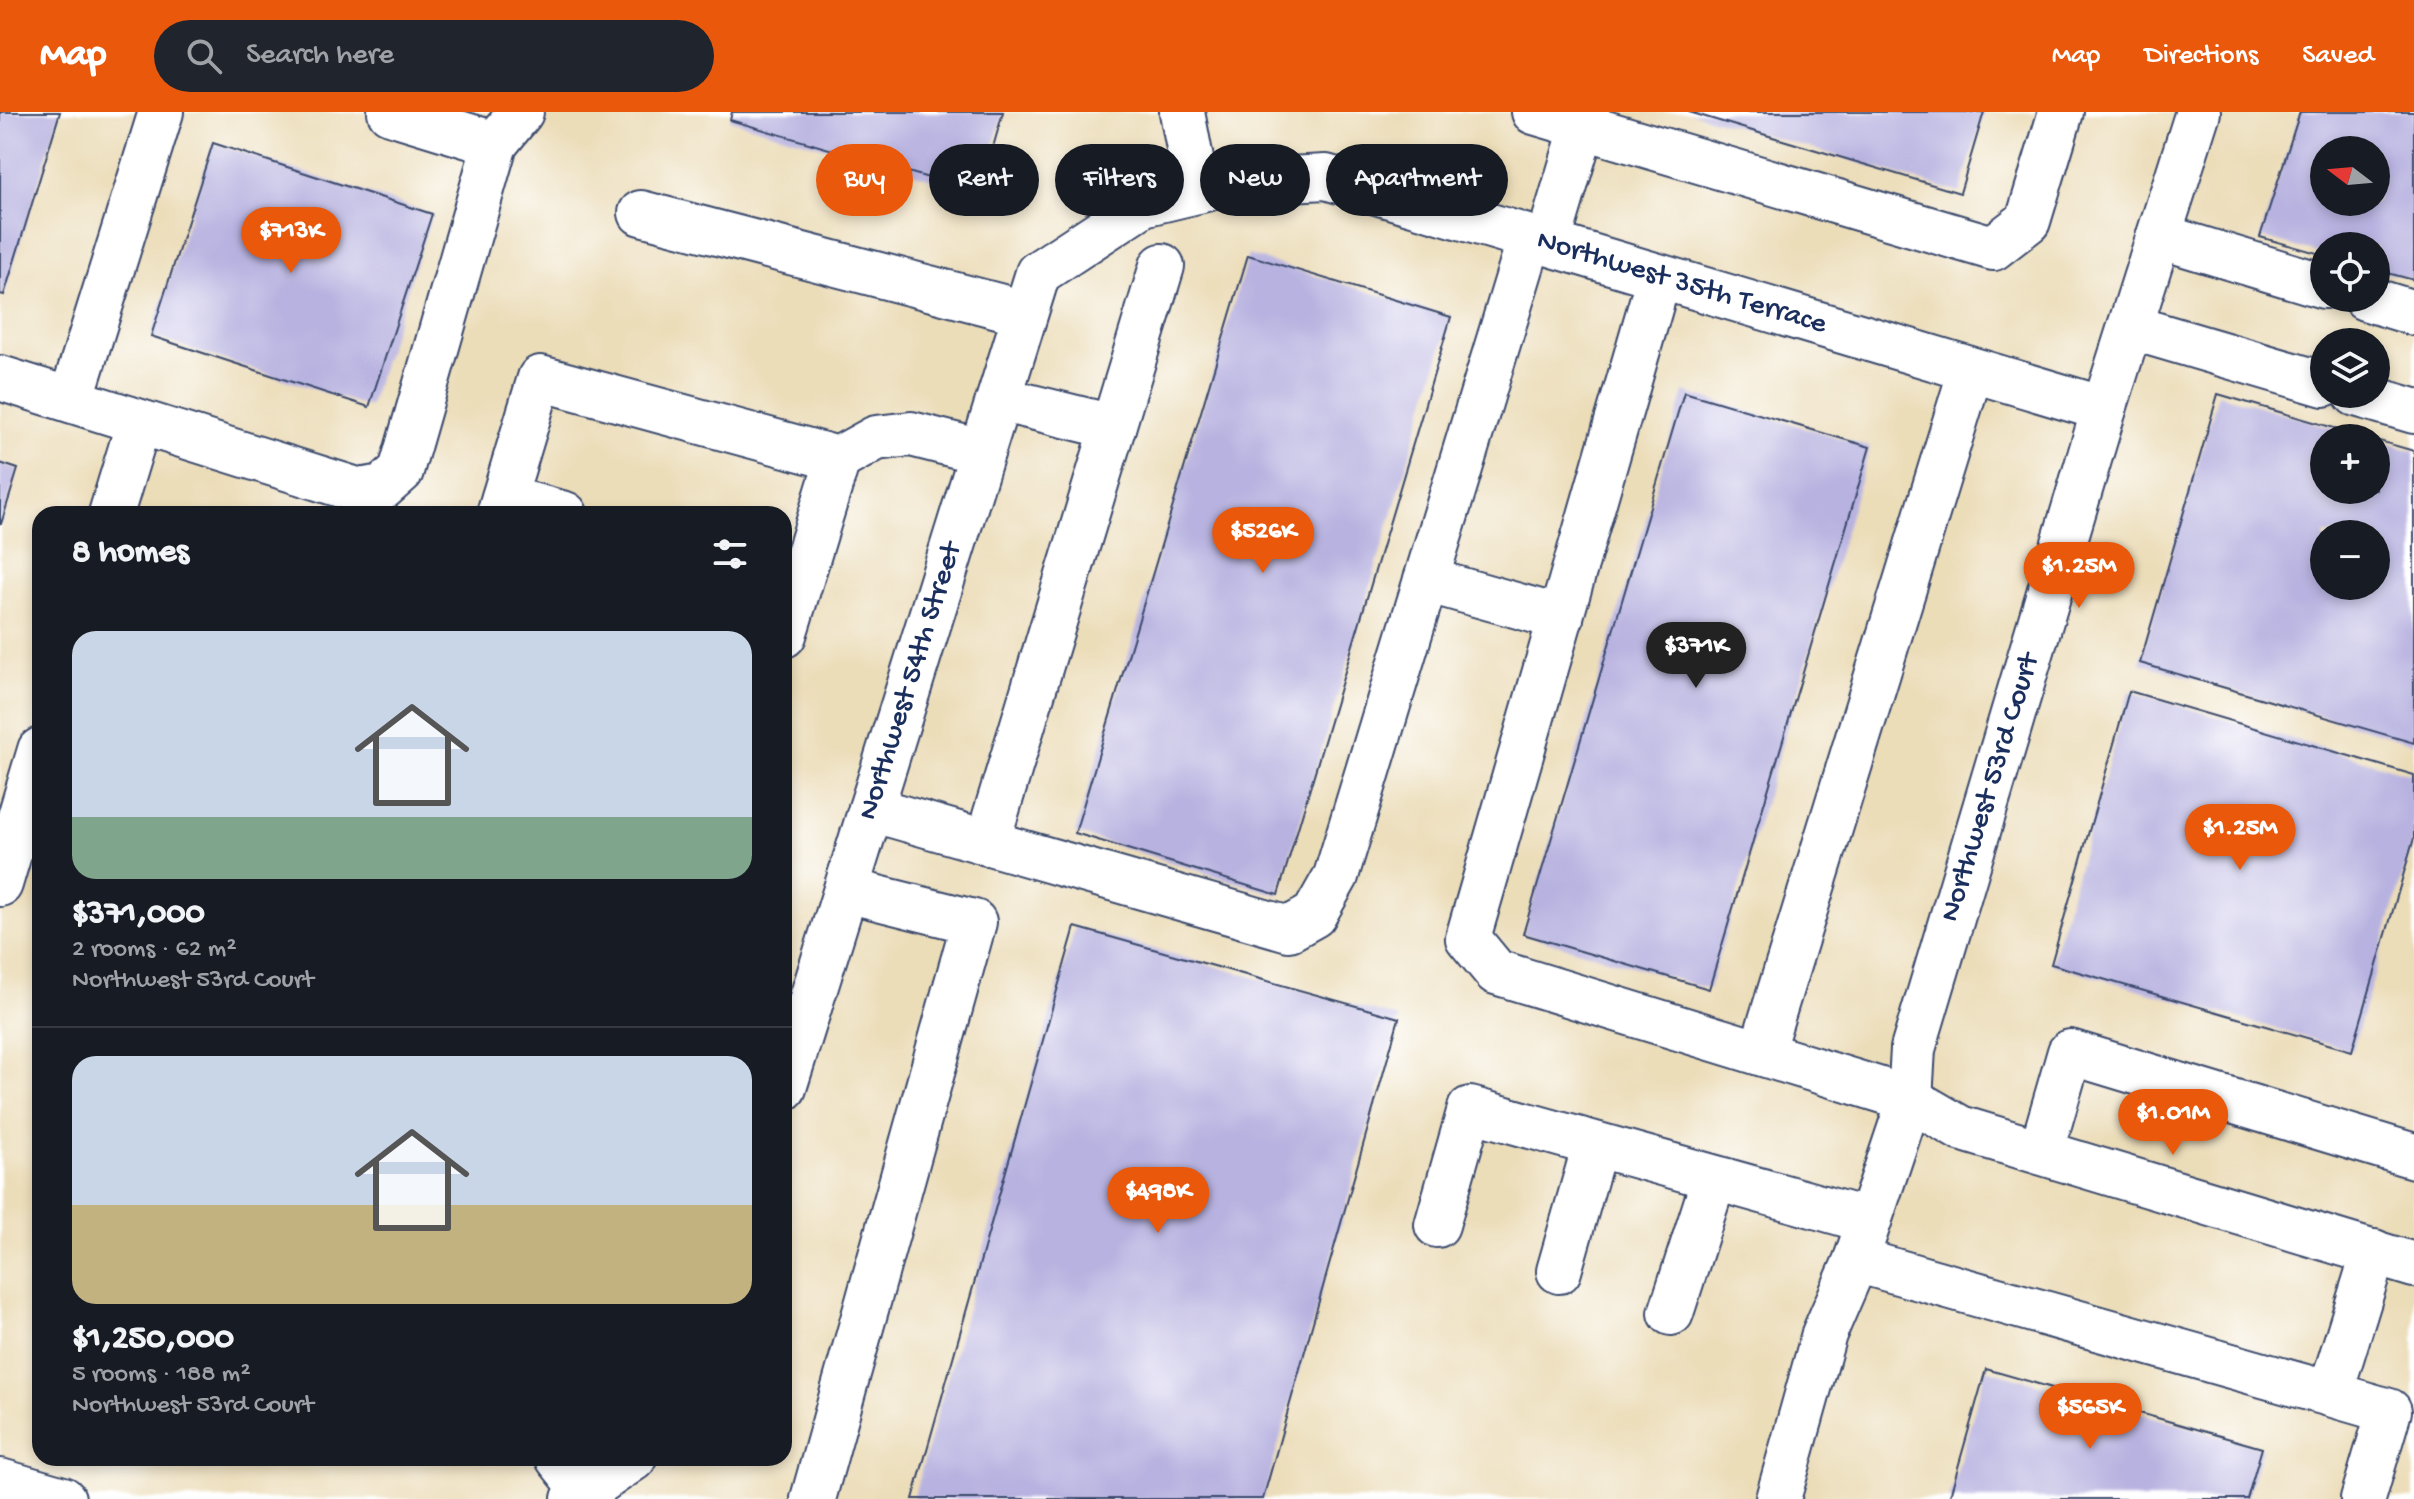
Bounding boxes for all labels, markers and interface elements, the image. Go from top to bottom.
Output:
search box [154,20,714,92]
text: Map [40,34,106,78]
icon: search [182,34,226,78]
text: Search here [246,39,394,74]
text: Map [2052,40,2100,73]
text: Directions [2144,40,2258,73]
text: Saved [2302,40,2374,73]
north arrow [2310,136,2390,216]
map controls [2310,136,2390,600]
chip: Buy [816,144,913,216]
chip: Rent [929,144,1039,216]
chip: Filters [1055,144,1184,216]
chip: New [1200,144,1310,216]
chip: Apartment [1326,144,1508,216]
pin: $713K [235,207,347,275]
text: $713K [259,217,323,248]
street label: Northwest 35th Terrace [1532,223,1831,343]
button: locate [2310,232,2390,312]
button: layers [2310,328,2390,408]
button: + [2310,424,2390,504]
pin: $526K [1207,507,1319,575]
text: $526K [1230,517,1296,548]
button: − [2310,520,2390,600]
icon: filters [708,532,752,576]
text: 8 homes [72,534,189,574]
street label: Northwest 54th Street [851,536,971,824]
pin: $1.25M [2014,542,2144,610]
text: $1.25M [2042,552,2116,583]
pin: $371K [1640,622,1752,690]
text: $371K [1664,632,1728,663]
street label: Northwest 53rd Court [1934,647,2049,926]
icon: home [340,683,484,827]
pin: $1.25M [2175,804,2305,872]
text: $1.25M [2203,814,2277,845]
text: $371,000 [72,895,205,935]
text: 2 rooms · 62 m² [72,935,236,966]
text: Northwest 53rd Court [72,966,314,997]
pin: $1.01M [2108,1089,2238,1157]
text: $1.01M [2136,1099,2210,1130]
icon: home [340,1108,484,1252]
pin: $498K [1102,1167,1214,1235]
text: $498K [1125,1177,1191,1208]
text: $1,250,000 [72,1320,234,1360]
text: 5 rooms · 188 m² [72,1360,250,1391]
pin: $565K [2034,1383,2146,1451]
text: Northwest 53rd Court [72,1391,314,1422]
text: $565K [2057,1393,2123,1424]

